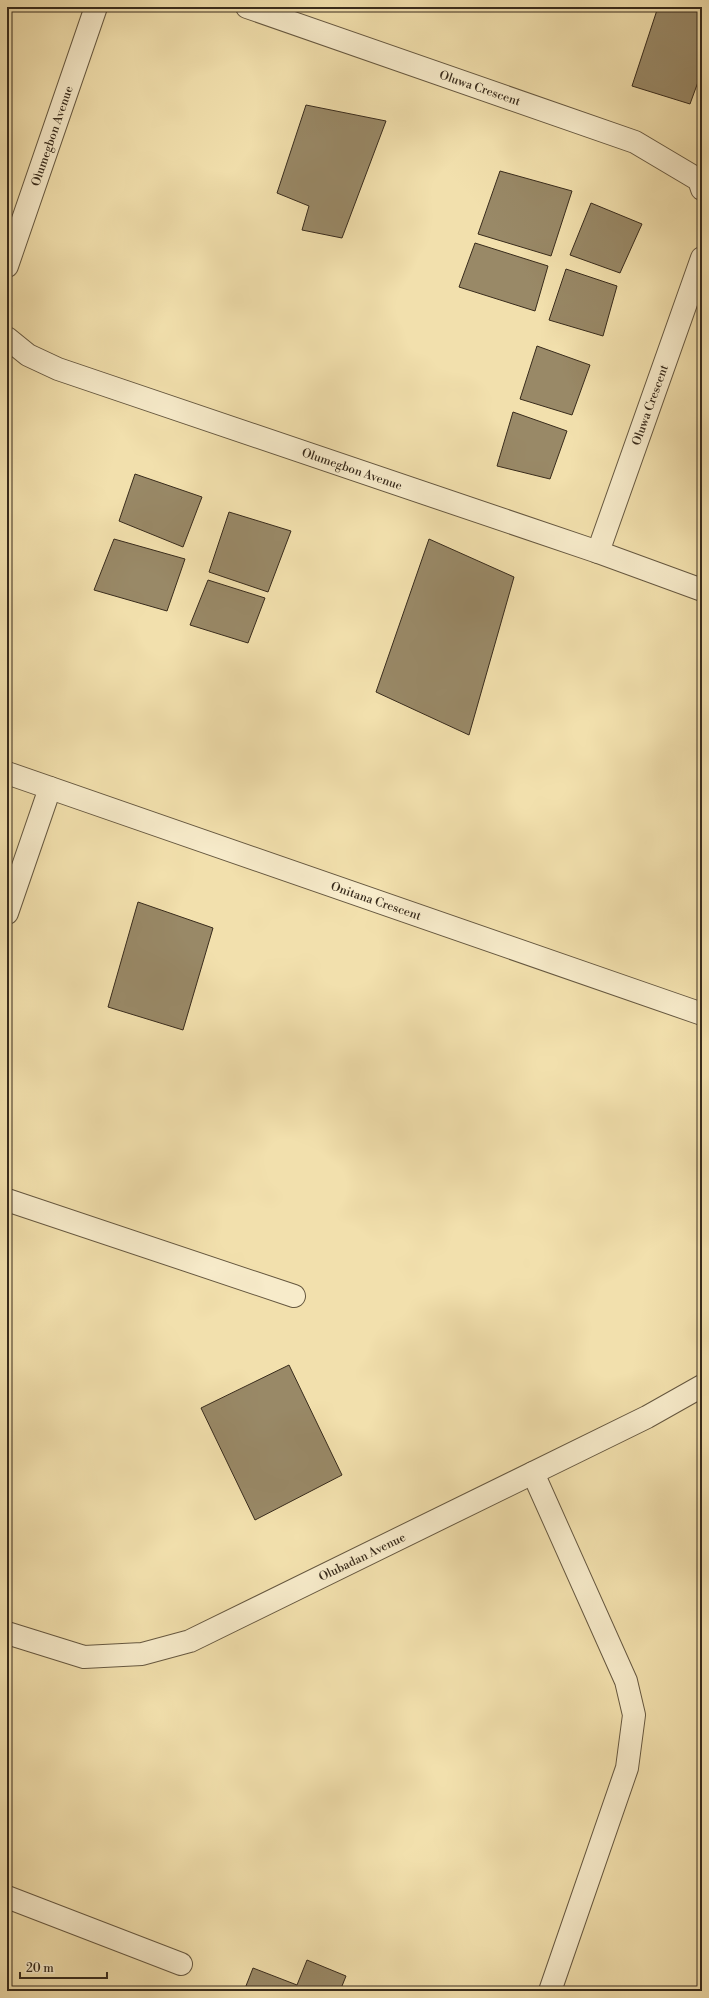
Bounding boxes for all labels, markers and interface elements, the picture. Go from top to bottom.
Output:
street label: Oluwa Crescent [437,68,523,110]
street label: Olumegbon Avenue [28,84,77,188]
street label: Oluwa Crescent [629,362,672,448]
street label: Olumegbon Avenue [300,445,404,494]
street label: Onitana Crescent [329,879,424,924]
street label: Olubadan Avenue [316,1530,408,1585]
scale bar [20,1954,107,1980]
text: 20 m [26,1961,54,1976]

